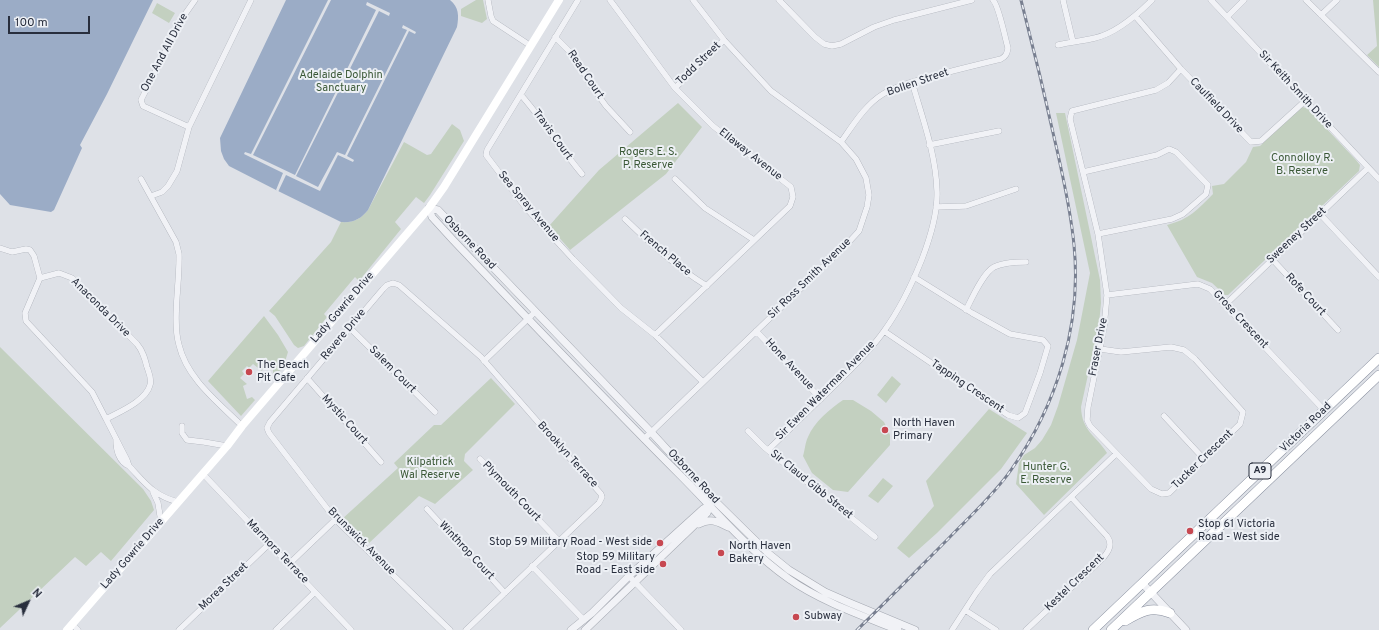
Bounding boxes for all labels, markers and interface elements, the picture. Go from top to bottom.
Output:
scale bar [10,8,92,34]
street label: One And All Drive [139,11,191,95]
text: 100 m [15,15,48,31]
street label: Todd Street [674,39,724,89]
street label: Read Court [564,48,606,102]
street label: Sir Keith Smith Drive [1255,48,1335,132]
street label: Bollen Street [885,66,951,100]
park label: Adelaide Dolphin Sanctuary [299,69,383,95]
street label: Caulfield Drive [1186,75,1246,137]
street label: Travis Court [529,107,575,163]
street label: Ellaway Avenue [716,126,784,184]
park label: Rogers E. S. P. Reserve [619,146,677,172]
park label: Connolloy R. B. Reserve [1271,152,1333,178]
street label: Sea Spray Avenue [495,169,561,245]
street label: Sweeney Street [1264,205,1330,267]
street label: Osborne Road [440,213,498,273]
street label: French Place [637,229,693,279]
street label: Sir Ross Smith Avenue [766,236,854,322]
street label: Lady Gowrie Drive [309,270,377,346]
street label: Rofe Court [1282,271,1328,319]
street label: Anaconda Drive [68,276,132,340]
street label: Grose Crescent [1210,288,1270,352]
street label: Revere Drive [319,307,369,363]
street label: Fraser Drive [1087,317,1111,377]
street label: Hone Avenue [762,337,816,393]
street label: Sir Ewen Waterman Avenue [774,339,878,443]
street label: Salem Court [366,344,418,396]
street label: Tapping Crescent [928,358,1006,416]
place label: The Beach Pit Cafe [257,359,309,385]
marker: The Beach Pit Cafe [244,367,254,377]
street label: Mystic Court [318,392,370,448]
street label: Victoria Road [1278,400,1334,456]
place label: North Haven Primary [893,417,955,443]
street label: Brooklyn Terrace [534,419,600,491]
marker: North Haven Primary [880,425,890,435]
street label: Tucker Crescent [1170,428,1236,492]
street label: Osborne Road [664,447,722,507]
street label: Sir Claud Gibb Street [767,448,855,522]
park label: Kilpatrick Wal Reserve [400,456,460,482]
street label: Plymouth Court [479,459,543,525]
park label: Hunter G. E. Reserve [1020,461,1072,487]
road number: A9 [1249,463,1271,479]
street label: Brunswick Avenue [324,505,398,579]
street label: Lady Gowrie Drive [99,516,167,592]
street label: Marmora Terrace [243,517,311,587]
place label: Stop 61 Victoria Road - West side [1198,518,1280,544]
street label: Winthrop Court [435,519,497,583]
marker: Stop 61 Victoria Road - West side [1185,526,1195,536]
place label: Stop 59 Military Road - West side [489,536,652,550]
marker: Stop 59 Military Road - West side [655,538,665,548]
place label: North Haven Bakery [729,540,791,566]
marker: North Haven Bakery [716,548,726,558]
place label: Stop 59 Military Road - East side [576,551,655,577]
street label: Kestel Crescent [1043,551,1107,615]
marker: Stop 59 Military Road - East side [658,559,668,569]
street label: Morea Street [197,560,251,614]
north arrow [8,582,48,622]
text: N [29,586,44,601]
place label: Subway [804,610,842,624]
marker: Subway [791,612,801,622]

